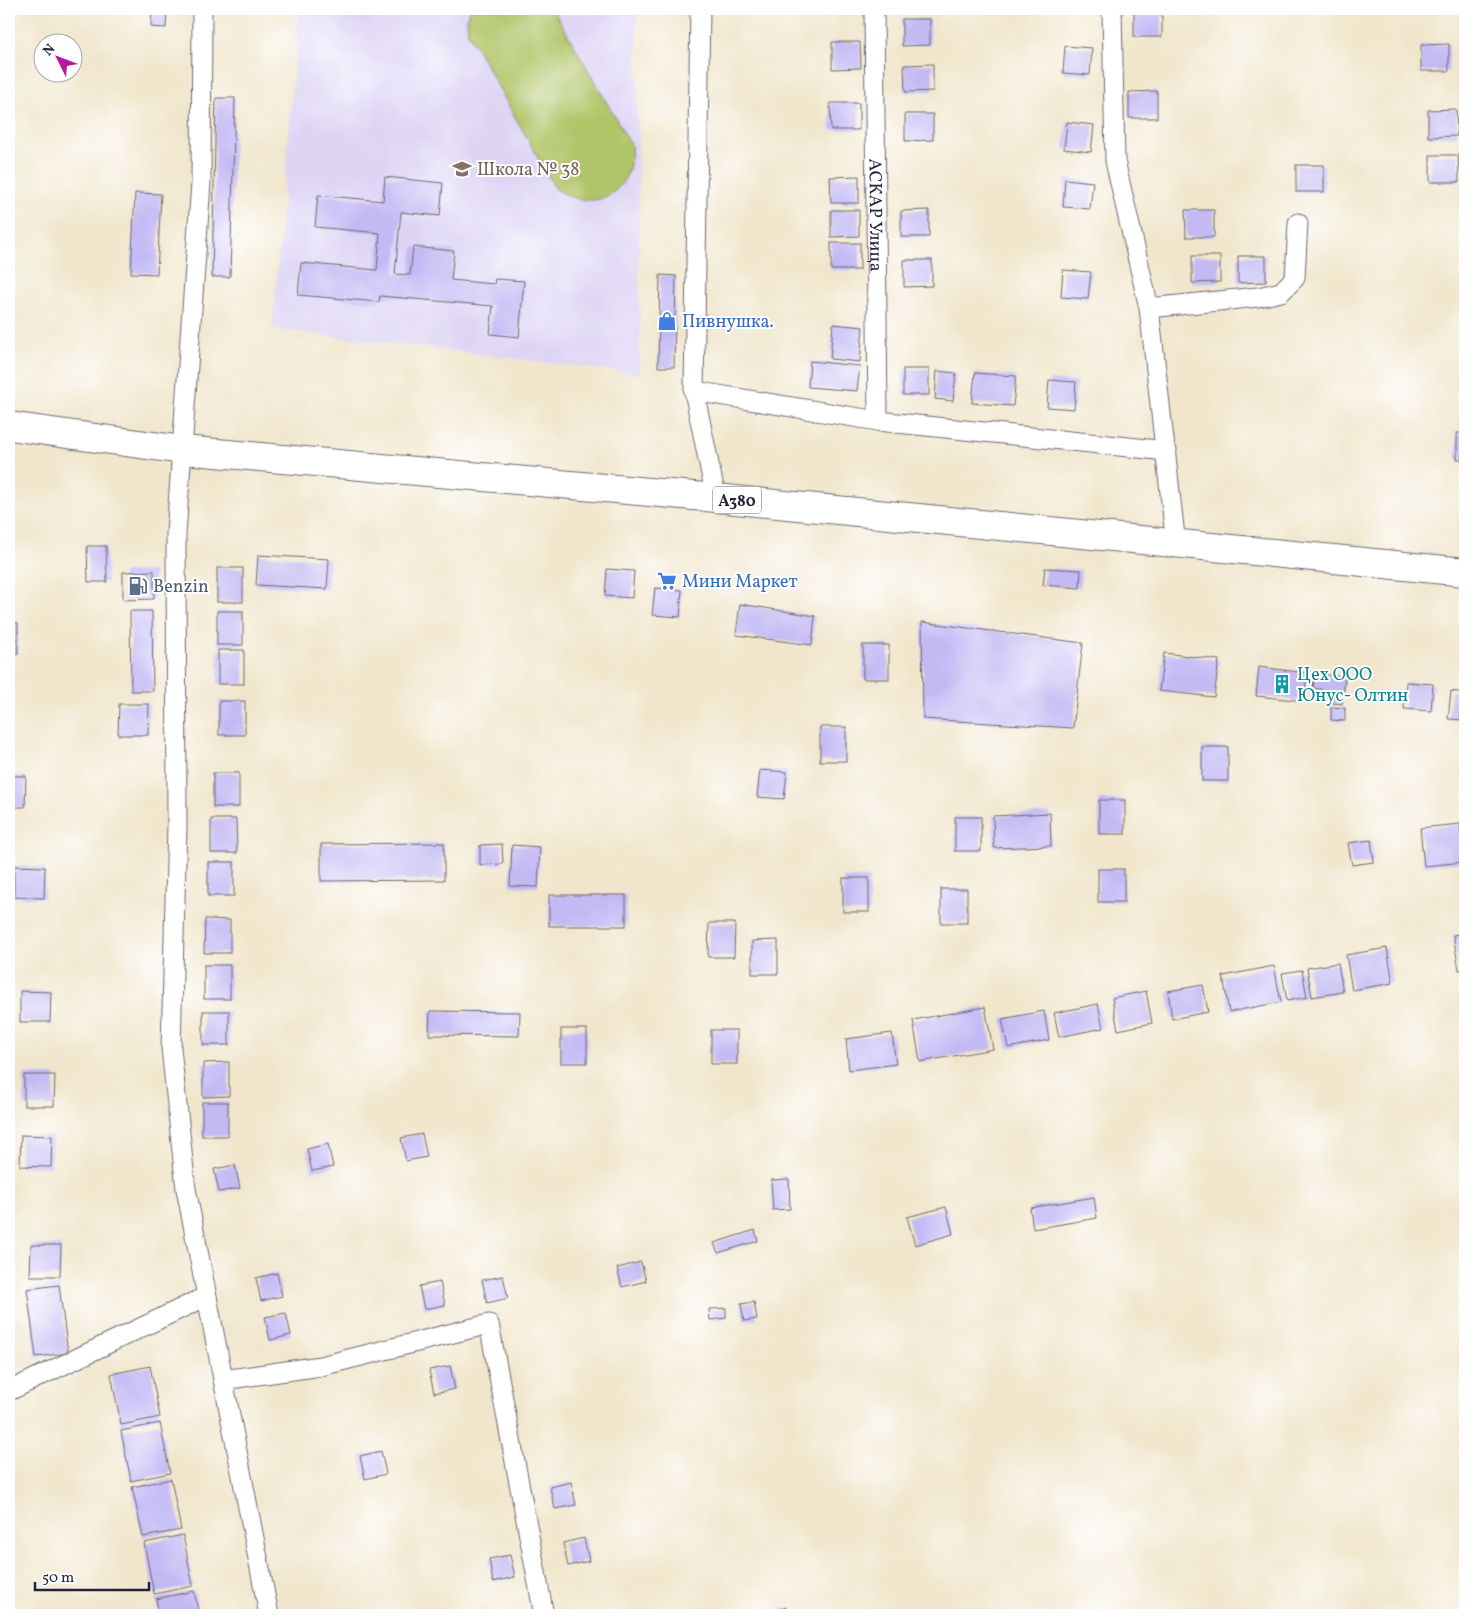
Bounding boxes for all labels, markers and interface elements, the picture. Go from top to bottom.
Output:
north arrow [32,32,82,82]
text: N [39,40,60,60]
school or university icon: Школа № 38 [451,158,473,180]
place label: Школа № 38 [477,158,579,183]
street label: АСКАР Улица [861,158,888,272]
shop icon: Пивнушка. [656,310,678,332]
place label: Пивнушка. [682,310,774,335]
road number: A380 [713,486,761,514]
supermarket icon: Мини Маркет [656,570,678,592]
place label: Мини Маркет [682,570,798,595]
fuel station icon: Benzin [127,575,149,597]
place label: Benzin [153,575,209,600]
place label: Цех ООО Юнус- Олтин [1297,663,1408,709]
building icon: Цех ООО Юнус- Олтин [1271,673,1293,695]
scale bar [35,1559,149,1591]
text: 50 m [42,1568,74,1589]

